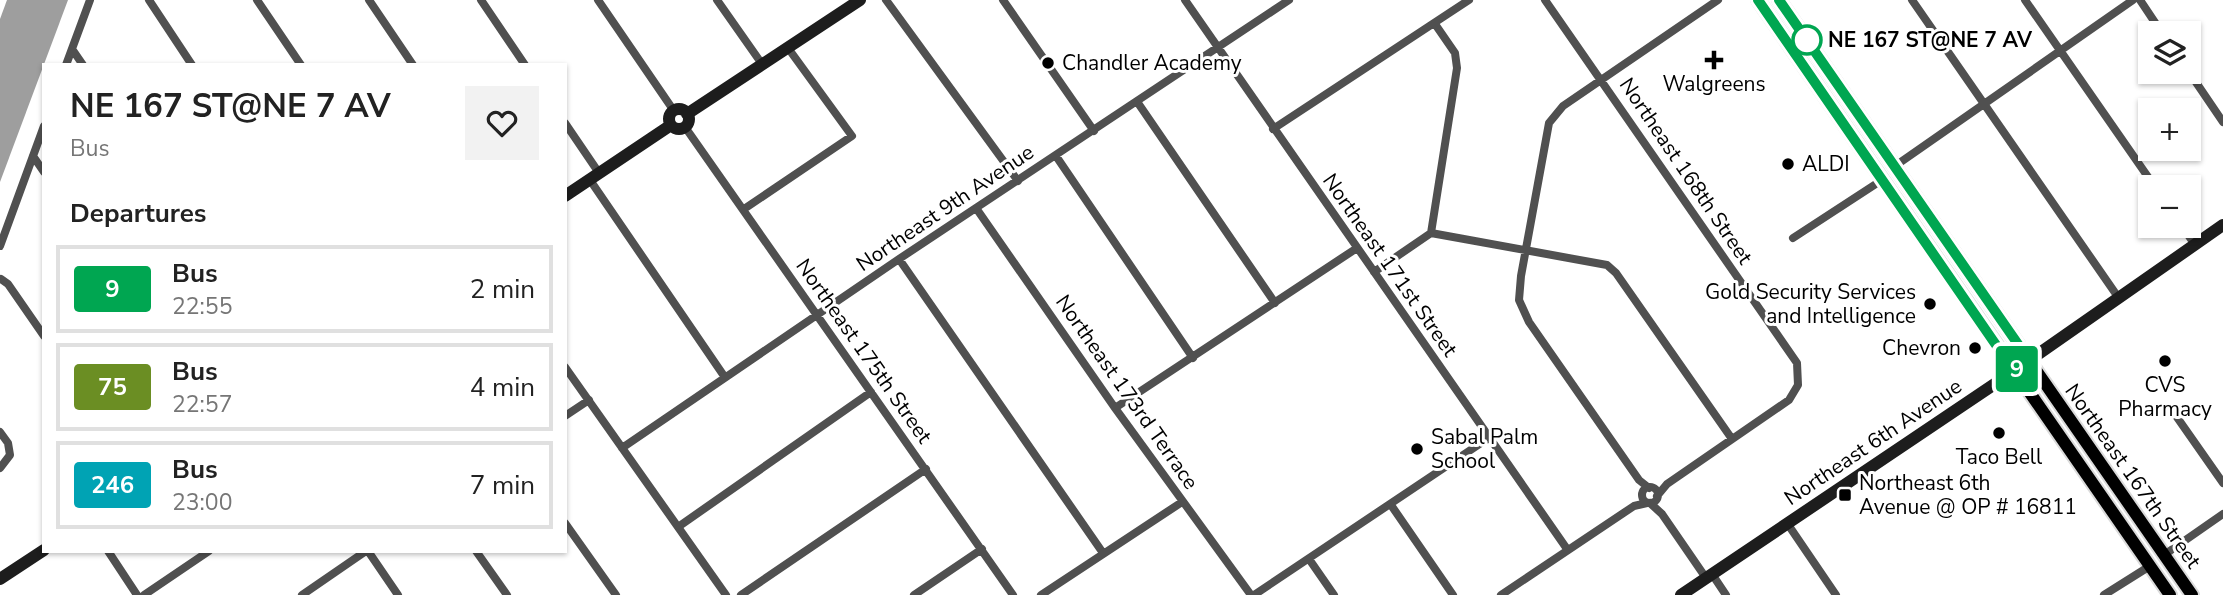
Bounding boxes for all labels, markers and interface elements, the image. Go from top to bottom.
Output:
map controls [2138,21,2201,238]
button: layers [2138,21,2201,84]
marker: NE 167 ST@NE 7 AV [1792,25,1822,55]
place label: NE 167 ST@NE 7 AV [1828,26,2033,54]
place label: Chandler Academy [1062,49,1242,77]
marker: Walgreens [1706,52,1722,68]
marker: Chandler Academy [1040,55,1056,71]
place label: Walgreens [1662,70,1766,98]
street label: Northeast 168th Street [1613,72,1759,270]
text: NE 167 ST@NE 7 AV [70,84,390,129]
button: heart [465,86,539,160]
button: + [2138,98,2201,161]
text: Bus [70,133,110,164]
street label: Northeast 9th Avenue [851,138,1039,278]
place label: ALDI [1802,150,1850,178]
marker: ALDI [1780,156,1796,172]
street label: Northeast 171st Street [1316,168,1464,363]
button: − [2138,175,2201,238]
text: Departures [70,196,206,231]
street label: Northeast 175th Street [790,253,939,449]
text: Bus [172,256,218,291]
text: 2 min [470,272,535,307]
text: 9 [105,273,120,305]
place label: Gold Security Services and Intelligence [1705,278,1916,330]
street label: Northeast 173rd Terrace [1049,289,1205,495]
text: 22:55 [172,291,232,322]
marker: Gold Security Services and Intelligence [1922,296,1938,312]
place label: Chevron [1882,334,1961,362]
marker: Chevron [1967,340,1983,356]
line badge: 9 [1994,346,2040,392]
text: 9 [2010,353,2024,385]
marker: CVS Pharmacy [2157,353,2173,369]
text: Bus [172,354,218,389]
text: 4 min [470,370,535,405]
text: 75 [98,371,127,403]
place label: CVS Pharmacy [2118,371,2212,423]
street label: Northeast 6th Avenue [1779,372,1967,512]
street label: Northeast 167th Street [2059,378,2208,574]
text: 22:57 [172,389,232,420]
place label: Sabal Palm School [1431,423,1538,475]
marker: Taco Bell [1991,425,2007,441]
marker: Sabal Palm School [1409,441,1425,457]
place label: Taco Bell [1956,443,2043,471]
text: Bus [172,452,218,487]
text: 7 min [470,468,535,503]
text: 246 [91,469,134,501]
place label: Northeast 6th Avenue @ OP # 16811 [1859,469,2077,521]
text: 23:00 [172,487,232,518]
marker: Northeast 6th Avenue @ OP # 16811 [1837,487,1853,503]

